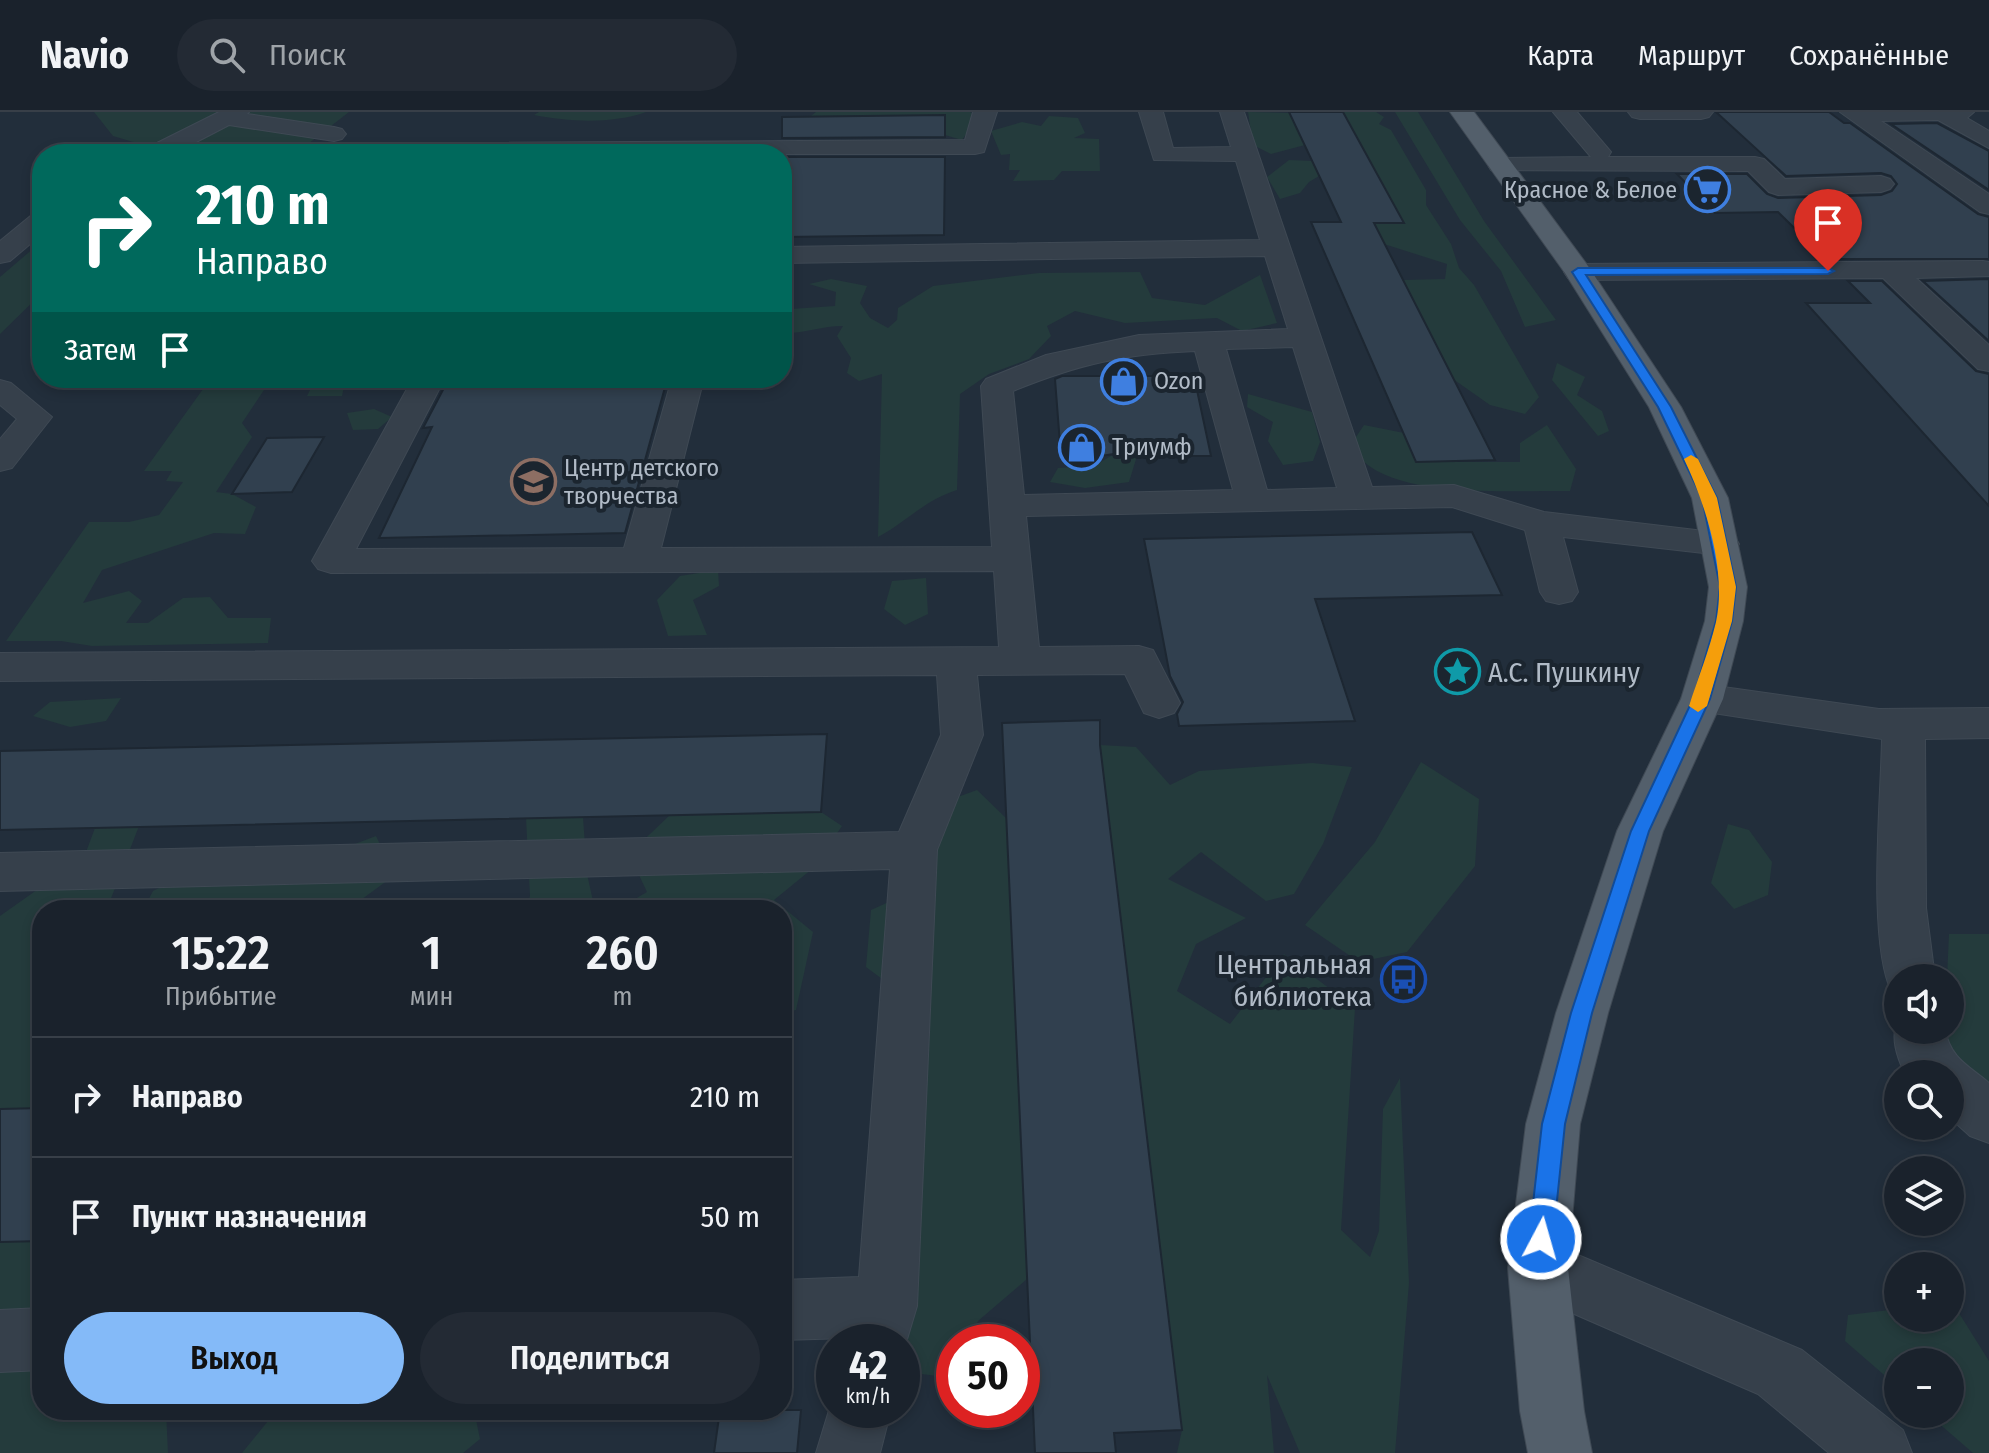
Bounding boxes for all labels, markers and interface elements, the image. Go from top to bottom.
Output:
search box [177,19,737,91]
text: Navio [40,32,129,78]
icon: search [205,33,249,77]
text: Поиск [269,37,346,73]
text: Карта [1527,39,1594,72]
text: Маршрут [1638,39,1745,72]
text: Сохранённые [1789,39,1949,72]
supermarket icon: Красное & Белое [1684,166,1732,214]
text: 210 m [196,172,330,239]
icon: right [64,176,168,280]
place label: Красное & Белое [1504,176,1677,204]
pin [1794,189,1862,271]
icon: arrive [1806,201,1850,245]
text: Направо [196,240,328,284]
icon: arrive [153,328,197,372]
text: Затем [64,332,137,368]
shop icon: Ozon [1099,357,1147,405]
place label: Ozon [1154,367,1203,395]
shop icon: Триумф [1057,423,1105,471]
place label: Триумф [1112,433,1192,461]
place label: Центр детского творчества [564,454,719,510]
school or university icon: Центр детского творчества [509,458,557,506]
place icon: А.С. Пушкину [1433,648,1481,696]
place label: А.С. Пушкину [1488,656,1640,689]
text: 15:22 [172,924,270,982]
text: 1 [421,924,441,982]
text: 260 [586,924,659,982]
place label: Центральная библиотека [1217,948,1372,1013]
bus stop icon: Центральная библиотека [1379,956,1427,1004]
map controls [1884,964,1964,1428]
button: sound [1884,964,1964,1044]
text: Прибытие [165,981,277,1012]
text: мин [410,981,453,1012]
text: m [613,981,633,1012]
button: search [1884,1060,1964,1140]
icon: right [64,1075,108,1119]
text: Направо [132,1079,243,1115]
text: 210 m [690,1079,760,1115]
button: layers [1884,1156,1964,1236]
icon: arrive [64,1195,108,1239]
position arrow [1499,1197,1583,1281]
text: Пункт назначения [132,1199,367,1235]
text: 50 m [700,1199,760,1235]
button: + [1884,1252,1964,1332]
button: Выход [64,1312,404,1404]
button: Поделиться [420,1312,760,1404]
speed limit sign: 50 [936,1324,1040,1428]
text: 42 [849,1342,887,1390]
button: − [1884,1348,1964,1428]
text: km/h [846,1384,890,1408]

